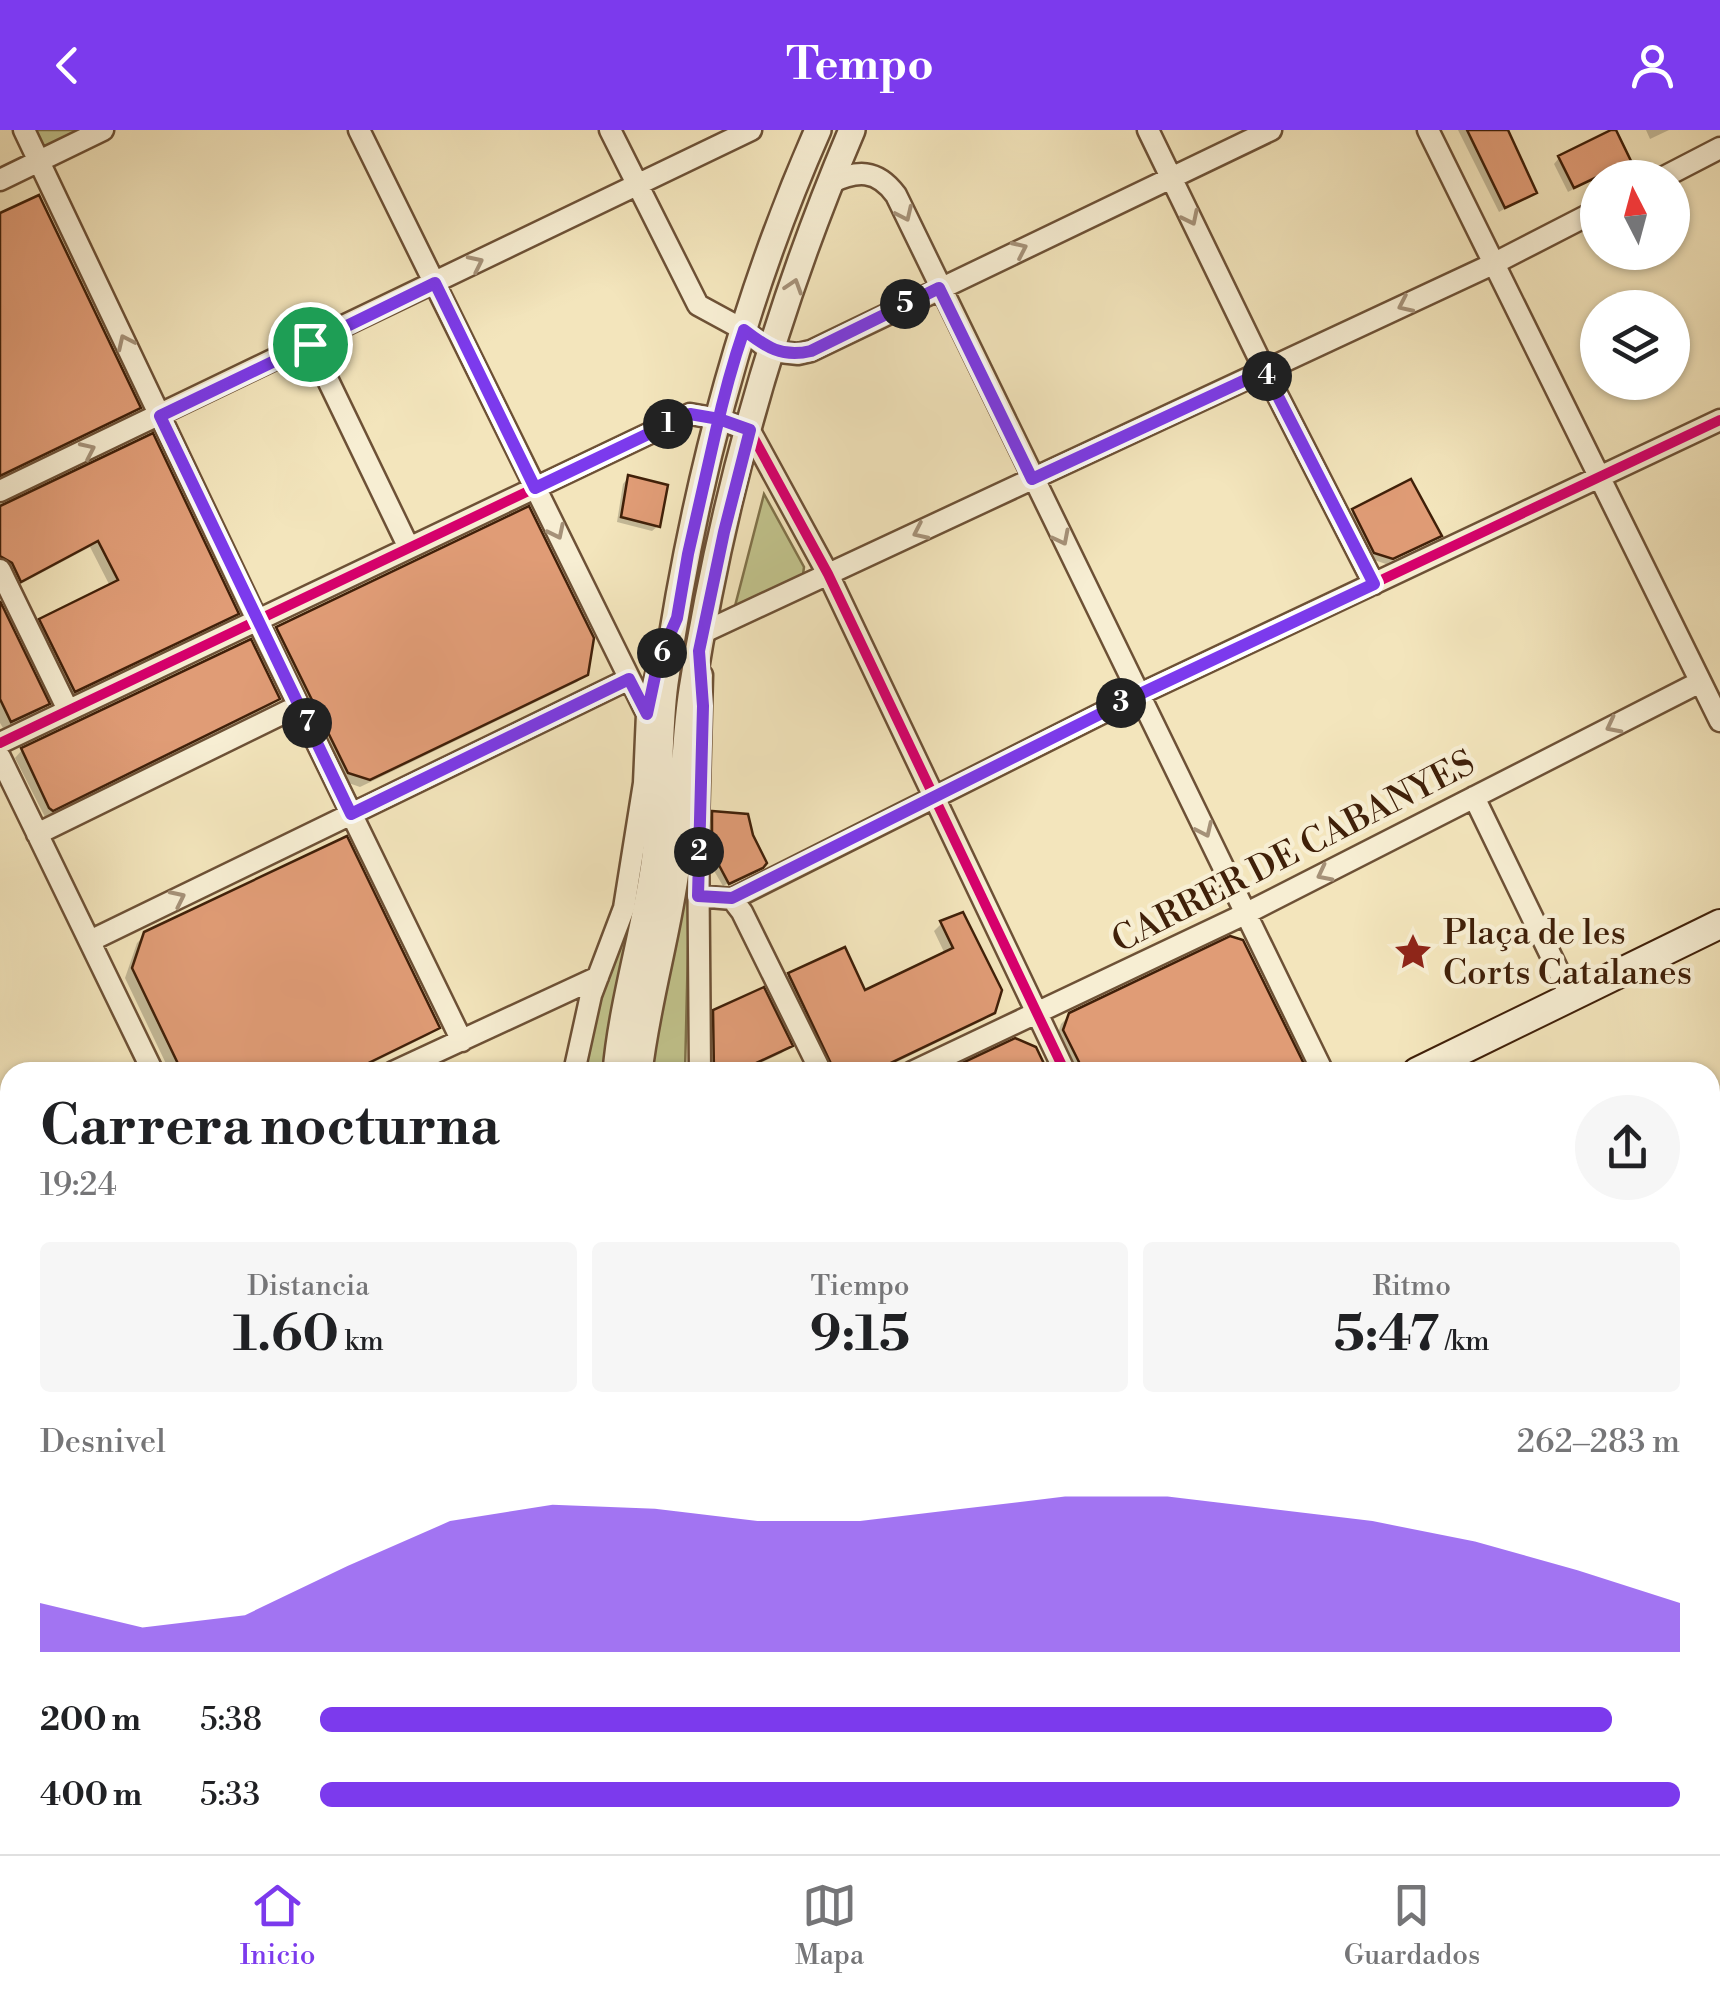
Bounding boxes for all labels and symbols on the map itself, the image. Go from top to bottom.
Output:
north arrow [1580,160,1690,270]
one-way arrow [892,204,912,222]
one-way arrow [1178,207,1198,225]
one-way arrow [1010,242,1028,262]
one-way arrow [465,256,483,276]
one-way arrow [782,278,802,295]
pin: 5 [880,279,930,329]
one-way arrow [1397,293,1415,313]
pin [268,302,353,387]
one-way arrow [117,335,137,353]
pin: 4 [1242,351,1292,401]
pin: 1 [643,399,693,449]
one-way arrow [78,442,96,462]
one-way arrow [912,519,930,539]
one-way arrow [545,521,564,539]
one-way arrow [1050,528,1070,546]
pin: 6 [637,628,687,678]
pin: 3 [1096,678,1146,728]
pin: 7 [282,698,332,748]
one-way arrow [1606,714,1624,733]
street label: CARRER DE CABANYES [1105,742,1482,963]
one-way arrow [1193,820,1213,838]
pin: 2 [674,827,724,877]
one-way arrow [1316,862,1334,881]
one-way arrow [167,891,185,910]
place label: Plaça de les Corts Catalanes [1443,912,1692,995]
place icon: Plaça de les Corts Catalanes [1392,931,1434,973]

